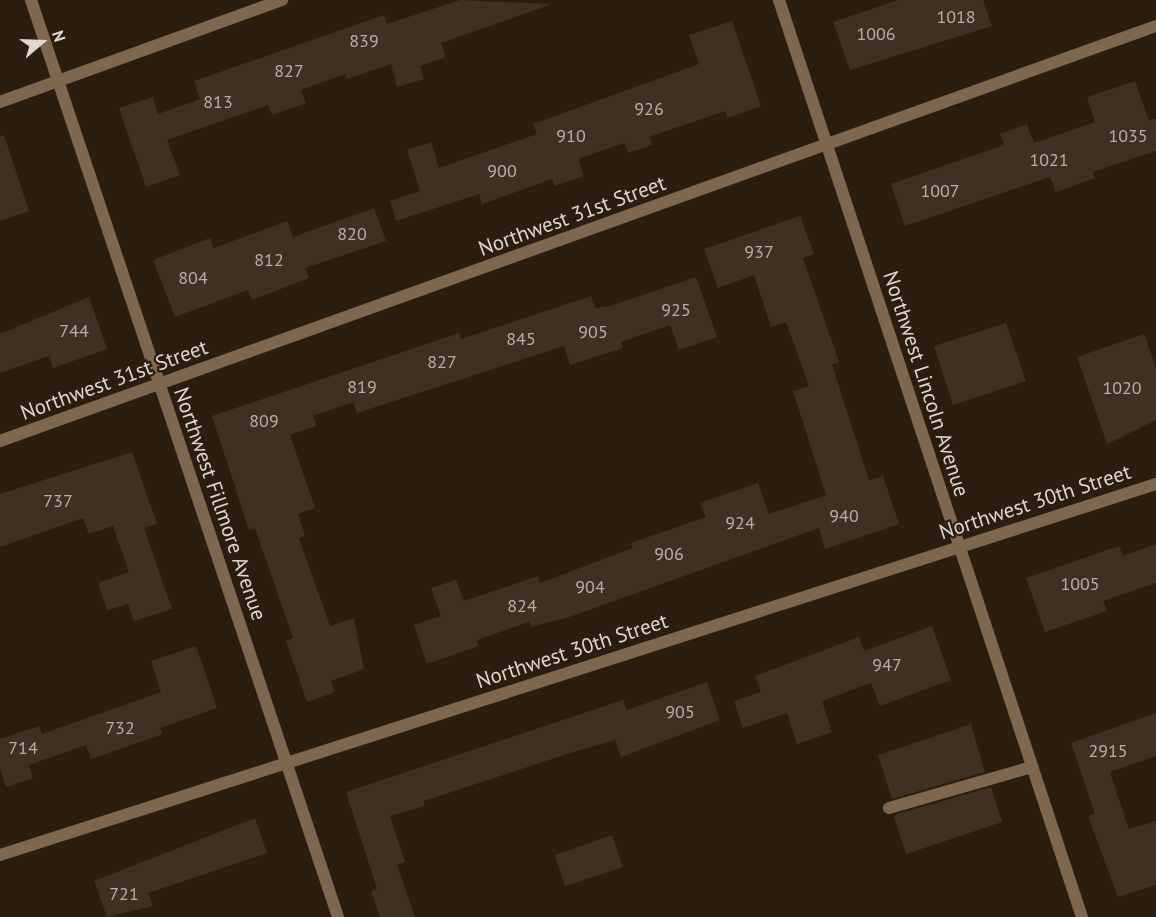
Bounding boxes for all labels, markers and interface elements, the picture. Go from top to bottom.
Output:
house number: 1018 [936,6,976,28]
north arrow [12,12,72,72]
house number: 1006 [856,23,896,45]
text: N [48,28,70,44]
house number: 839 [349,30,379,52]
house number: 827 [274,60,304,82]
house number: 813 [203,91,233,113]
house number: 926 [634,98,664,120]
house number: 910 [556,125,586,147]
house number: 1035 [1108,125,1148,147]
house number: 1021 [1029,149,1069,171]
house number: 900 [487,160,517,182]
street label: Northwest 31st Street [475,170,669,262]
house number: 1007 [920,180,960,202]
house number: 820 [337,223,367,245]
house number: 937 [744,241,774,263]
house number: 812 [254,249,284,271]
house number: 804 [178,267,208,289]
street label: Northwest Lincoln Avenue [878,268,974,500]
house number: 925 [661,299,691,321]
house number: 744 [59,320,89,342]
house number: 905 [578,321,608,343]
house number: 845 [506,328,536,350]
street label: Northwest 31st Street [17,334,211,426]
house number: 827 [427,351,457,373]
house number: 819 [347,376,377,398]
house number: 1020 [1102,377,1142,399]
street label: Northwest Fillmore Avenue [168,384,272,624]
house number: 809 [249,410,279,432]
street label: Northwest 30th Street [936,459,1134,545]
house number: 737 [43,490,73,512]
house number: 940 [829,505,859,527]
house number: 924 [725,512,755,534]
house number: 906 [654,543,684,565]
house number: 1005 [1060,573,1100,595]
house number: 904 [575,576,605,598]
house number: 824 [507,595,537,617]
street label: Northwest 30th Street [473,608,671,694]
house number: 947 [872,654,902,676]
house number: 905 [665,701,695,723]
house number: 732 [105,717,135,739]
house number: 714 [8,737,38,759]
house number: 2915 [1088,740,1128,762]
house number: 721 [109,883,139,905]

